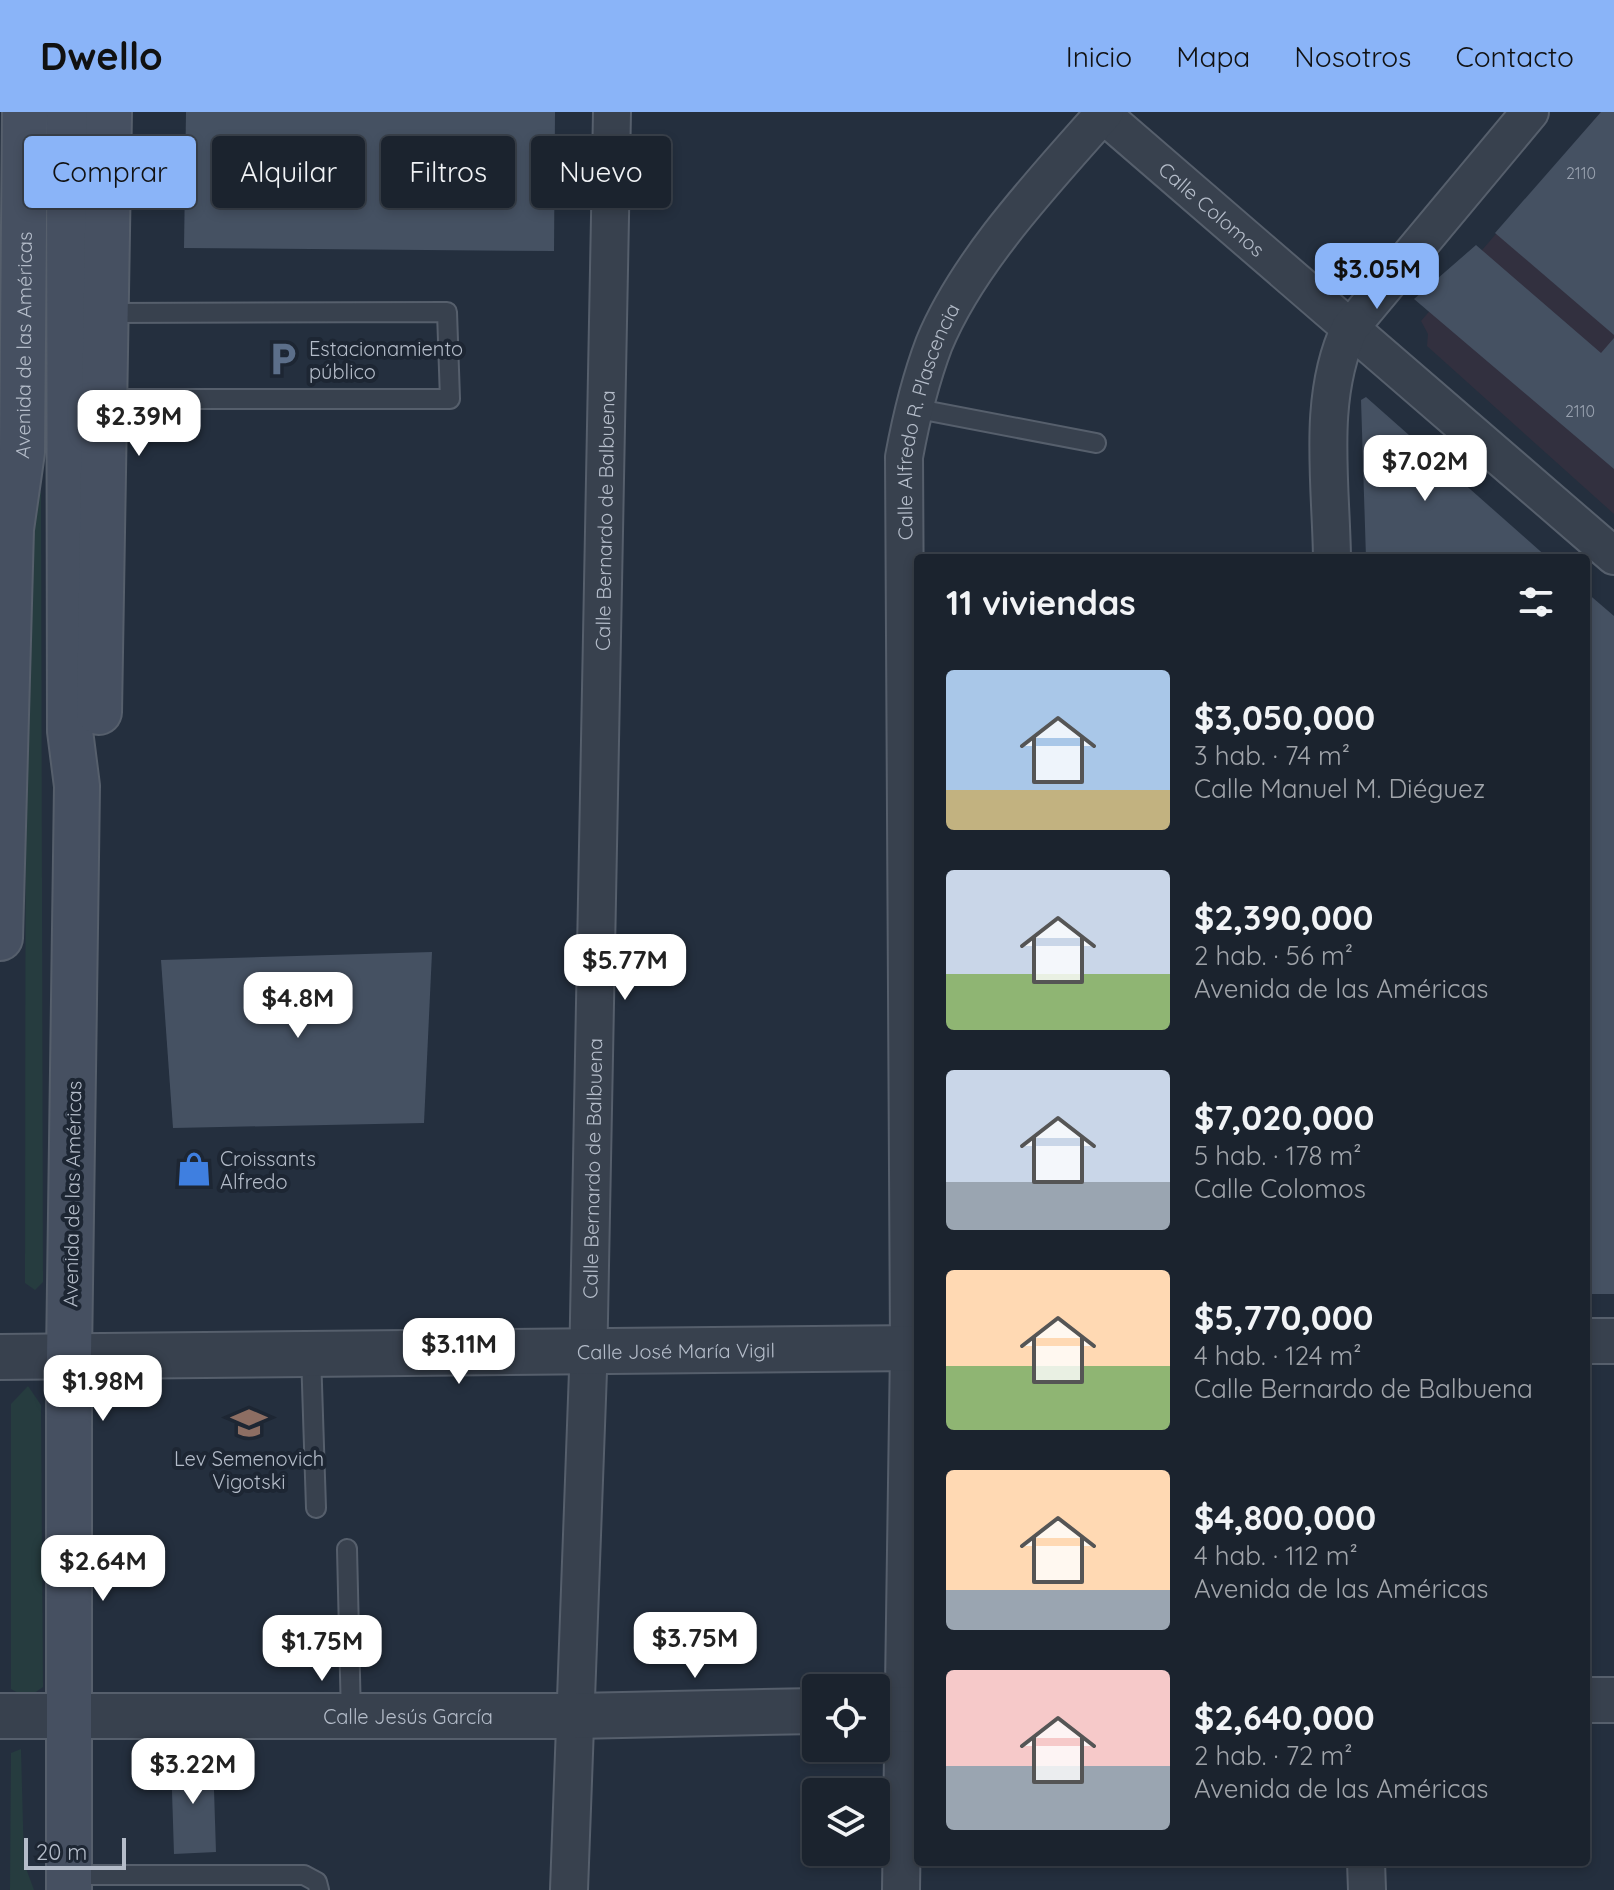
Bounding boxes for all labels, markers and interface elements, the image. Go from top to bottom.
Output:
text: Dwello [40,32,163,80]
text: Inicio [1066,39,1132,74]
text: Mapa [1176,39,1250,74]
text: Nosotros [1294,39,1411,74]
text: Contacto [1455,39,1574,74]
chip: Comprar [24,136,196,208]
chip: Alquilar [212,136,365,208]
chip: Filtros [381,136,515,208]
chip: Nuevo [531,136,671,208]
street label: Calle Colomos [1154,156,1270,261]
house number: 2110 [1566,163,1596,183]
street label: Avenida de las Américas [9,232,36,460]
pin: $3.05M [1312,243,1442,311]
text: $3.05M [1333,252,1421,285]
street label: Calle Alfredo R. Plascencia [891,298,964,540]
place label: Estacionamiento público [309,336,463,384]
parking icon: Estacionamiento público [264,340,302,378]
pin: $2.39M [74,390,204,458]
street label: Calle Bernardo de Balbuena [589,390,619,651]
text: $2.39M [96,399,182,432]
house number: 2110 [1565,401,1595,421]
pin: $7.02M [1360,435,1490,503]
text: $7.02M [1382,444,1468,477]
icon: filters [1514,580,1558,624]
text: 11 viviendas [946,581,1136,624]
text: $3,050,000 [1194,696,1375,739]
icon: home [1010,702,1106,798]
text: 3 hab. · 74 m² [1194,739,1350,772]
text: Calle Manuel M. Diéguez [1194,772,1485,805]
text: $2,390,000 [1194,896,1373,939]
icon: home [1010,902,1106,998]
pin: $5.77M [560,934,690,1002]
text: 2 hab. · 56 m² [1194,939,1353,972]
text: $5.77M [582,943,668,976]
pin: $4.8M [242,972,354,1040]
text: Avenida de las Américas [1194,972,1488,1005]
text: $4.8M [262,981,334,1014]
street label: Calle Bernardo de Balbuena [577,1038,607,1299]
street label: Avenida de las Américas [58,1081,86,1307]
text: $7,020,000 [1194,1096,1374,1139]
icon: home [1010,1102,1106,1198]
text: 5 hab. · 178 m² [1194,1139,1362,1172]
place label: Croissants Alfredo [220,1146,316,1194]
shop icon: Croissants Alfredo [175,1150,213,1188]
text: Calle Colomos [1194,1172,1366,1205]
text: $5,770,000 [1194,1296,1373,1339]
icon: home [1010,1302,1106,1398]
pin: $3.11M [394,1318,524,1386]
text: $3.11M [421,1327,497,1360]
street label: Calle José María Vigil [577,1337,775,1364]
text: 4 hab. · 124 m² [1194,1339,1361,1372]
pin: $1.98M [38,1355,168,1423]
text: $1.98M [62,1364,144,1397]
text: Calle Bernardo de Balbuena [1194,1372,1533,1405]
school or university icon: Lev Semenovich Vigotski [230,1404,268,1442]
place label: Lev Semenovich Vigotski [174,1446,324,1494]
text: $4,800,000 [1194,1496,1376,1539]
icon: home [1010,1502,1106,1598]
pin: $2.64M [38,1535,168,1603]
text: 4 hab. · 112 m² [1194,1539,1358,1572]
text: $2.64M [59,1544,147,1577]
text: Avenida de las Américas [1194,1572,1488,1605]
pin: $3.75M [630,1612,760,1680]
pin: $1.75M [257,1615,387,1683]
text: $3.75M [652,1621,738,1654]
text: $1.75M [281,1624,363,1657]
map controls [802,1674,890,1866]
button: locate [802,1674,890,1762]
text: $2,640,000 [1194,1696,1375,1739]
icon: home [1010,1702,1106,1798]
street label: Calle Jesús García [323,1704,493,1729]
pin: $3.22M [128,1738,258,1806]
text: 2 hab. · 72 m² [1194,1739,1353,1772]
text: $3.22M [150,1747,236,1780]
text: Avenida de las Américas [1194,1772,1488,1805]
button: layers [802,1778,890,1866]
scale bar [24,1834,126,1870]
text: 20 m [36,1838,87,1866]

